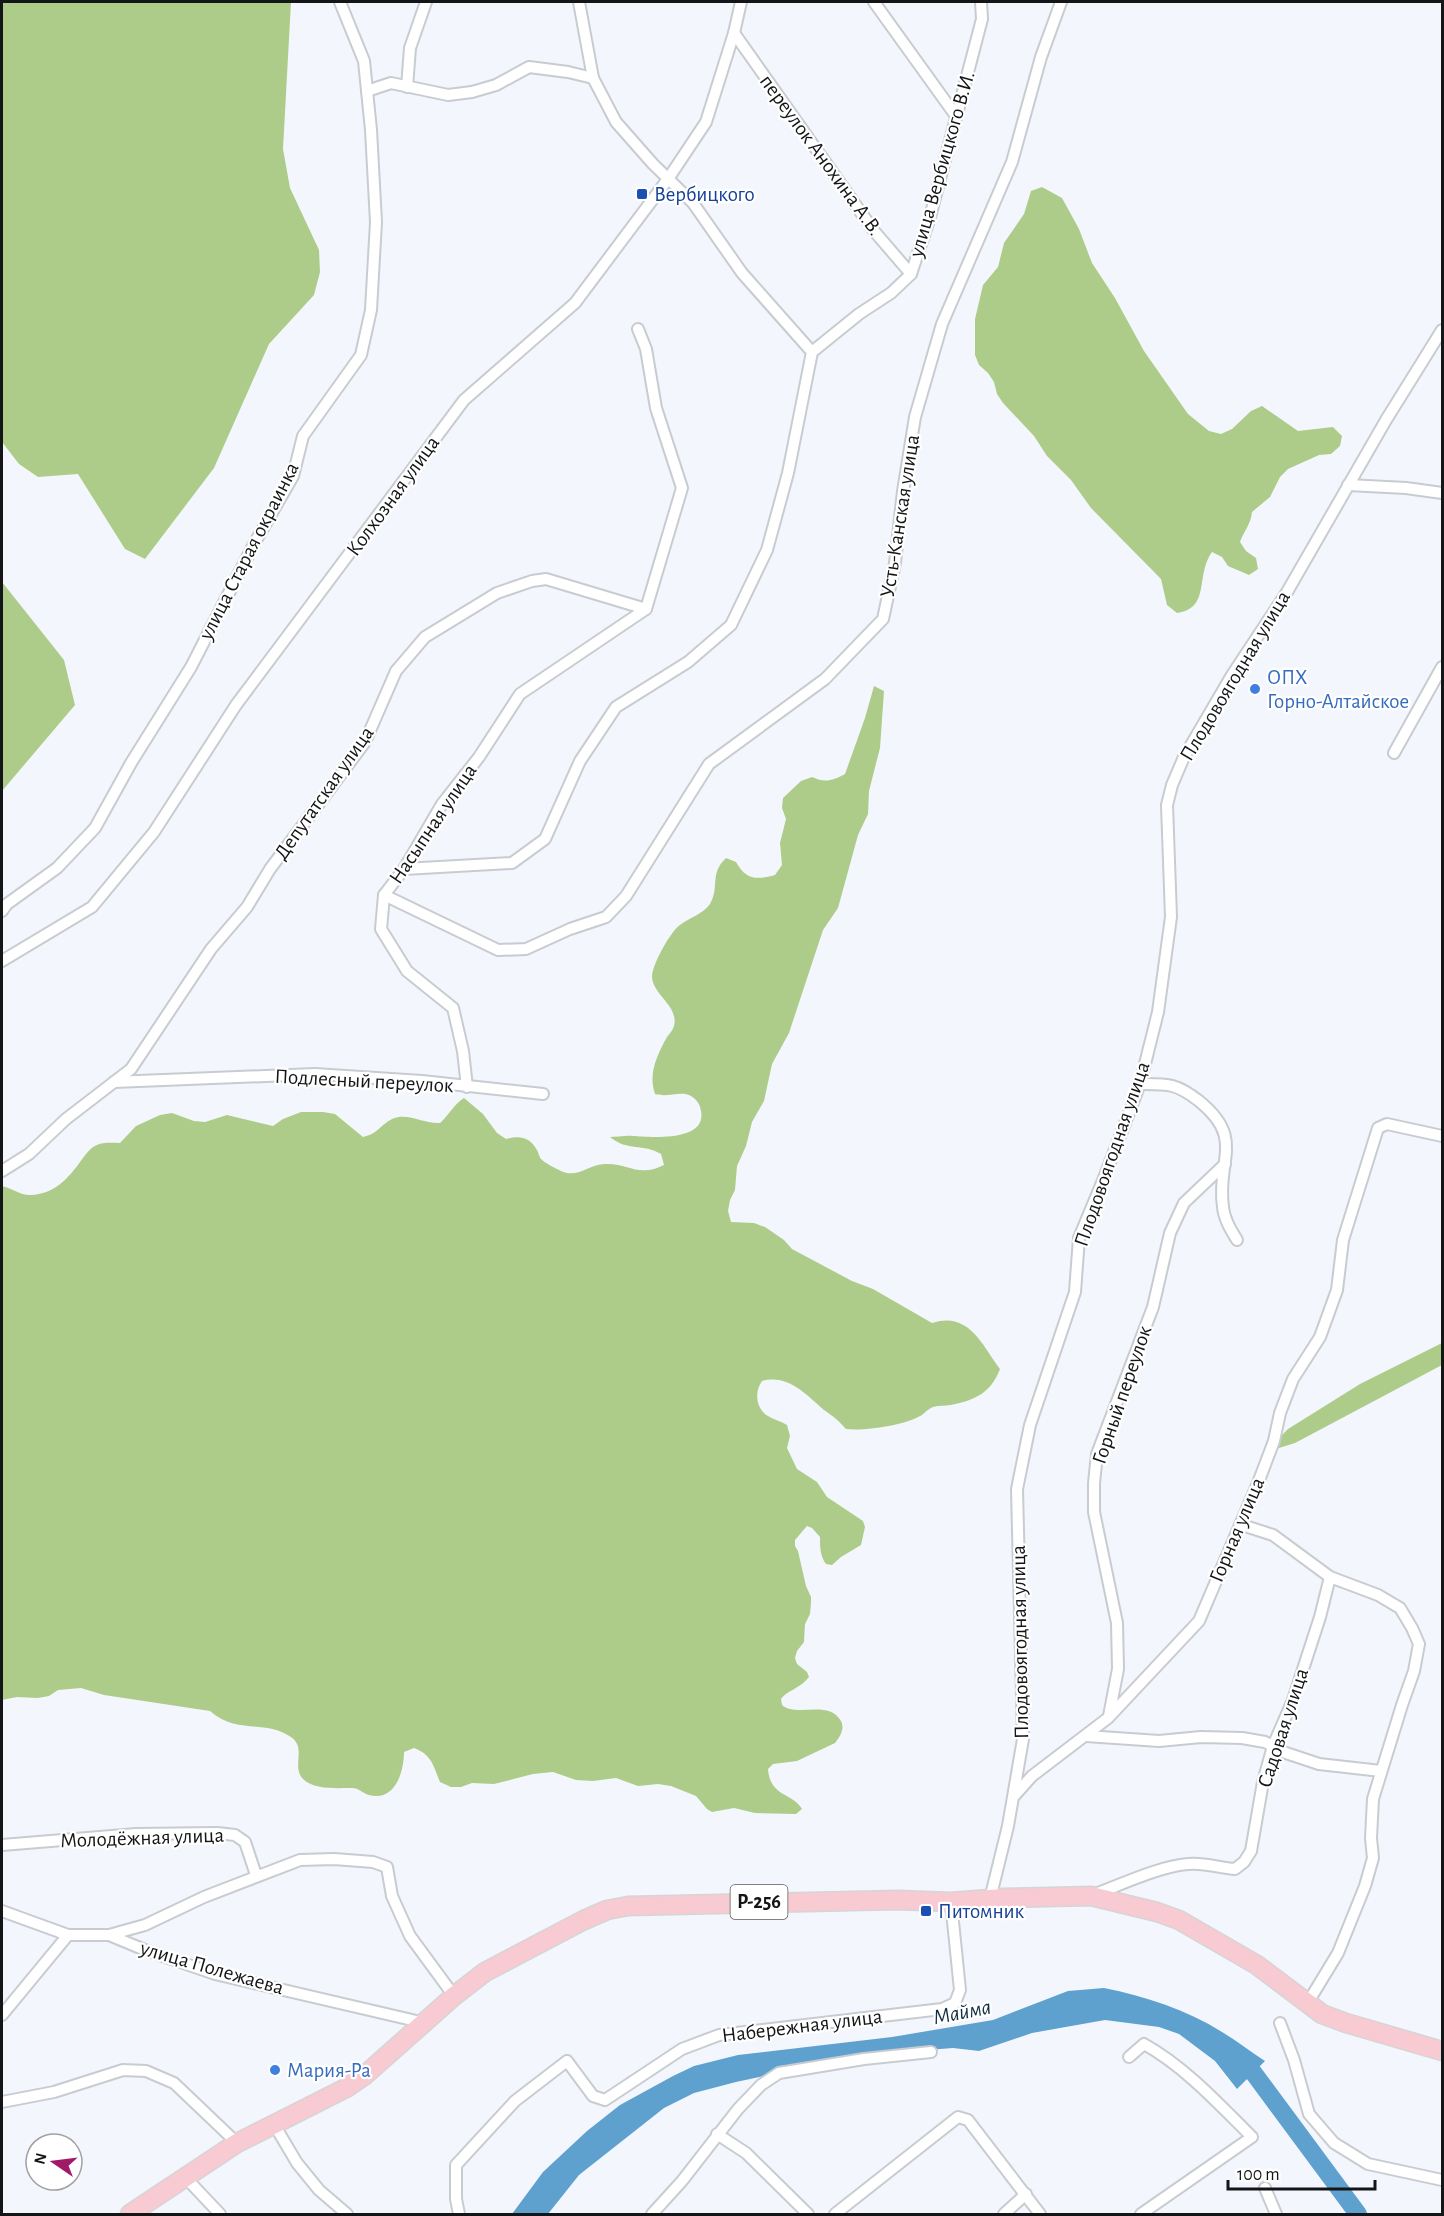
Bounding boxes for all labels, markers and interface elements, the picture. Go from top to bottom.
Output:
street label: улица Вербицкого В.И. [905,69,979,260]
street label: переулок Анохина А.В. [756,71,886,239]
place label: Вербицкого [654,184,755,205]
marker: Вербицкого [635,187,649,201]
street label: Колхозная улица [343,432,444,560]
street label: Усть-Канская улица [877,433,923,599]
street label: улица Старая окраинка [195,459,303,644]
street label: Плодовоягодная улица [1176,587,1294,765]
place label: ОПХ Горно-Алтайское [1267,667,1409,712]
marker: ОПХ Горно-Алтайское [1248,682,1262,696]
street label: Депутатская улица [270,722,378,863]
street label: Насыпная улица [385,760,481,888]
street label: Плодовоягодная улица [1070,1058,1154,1249]
street label: Подлесный переулок [274,1066,454,1096]
street label: Горный переулок [1088,1323,1156,1467]
street label: Горная улица [1206,1474,1269,1585]
street label: Плодовоягодная улица [1008,1544,1032,1739]
street label: Садовая улица [1254,1665,1312,1790]
street label: Молодёжная улица [60,1825,225,1851]
road number: Р-256 [730,1885,788,1919]
place label: Питомник [938,1901,1025,1922]
marker: Питомник [919,1904,933,1918]
street label: улица Полежаева [137,1937,286,1999]
water label: Майма [931,1996,993,2028]
street label: Набережная улица [720,2006,884,2046]
place label: Мария-Ра [287,2060,371,2081]
marker: Мария-Ра [268,2063,282,2077]
north arrow [24,2132,84,2192]
text: N [31,2151,50,2166]
scale bar [1228,2153,1375,2191]
text: 100 m [1237,2166,1280,2184]

